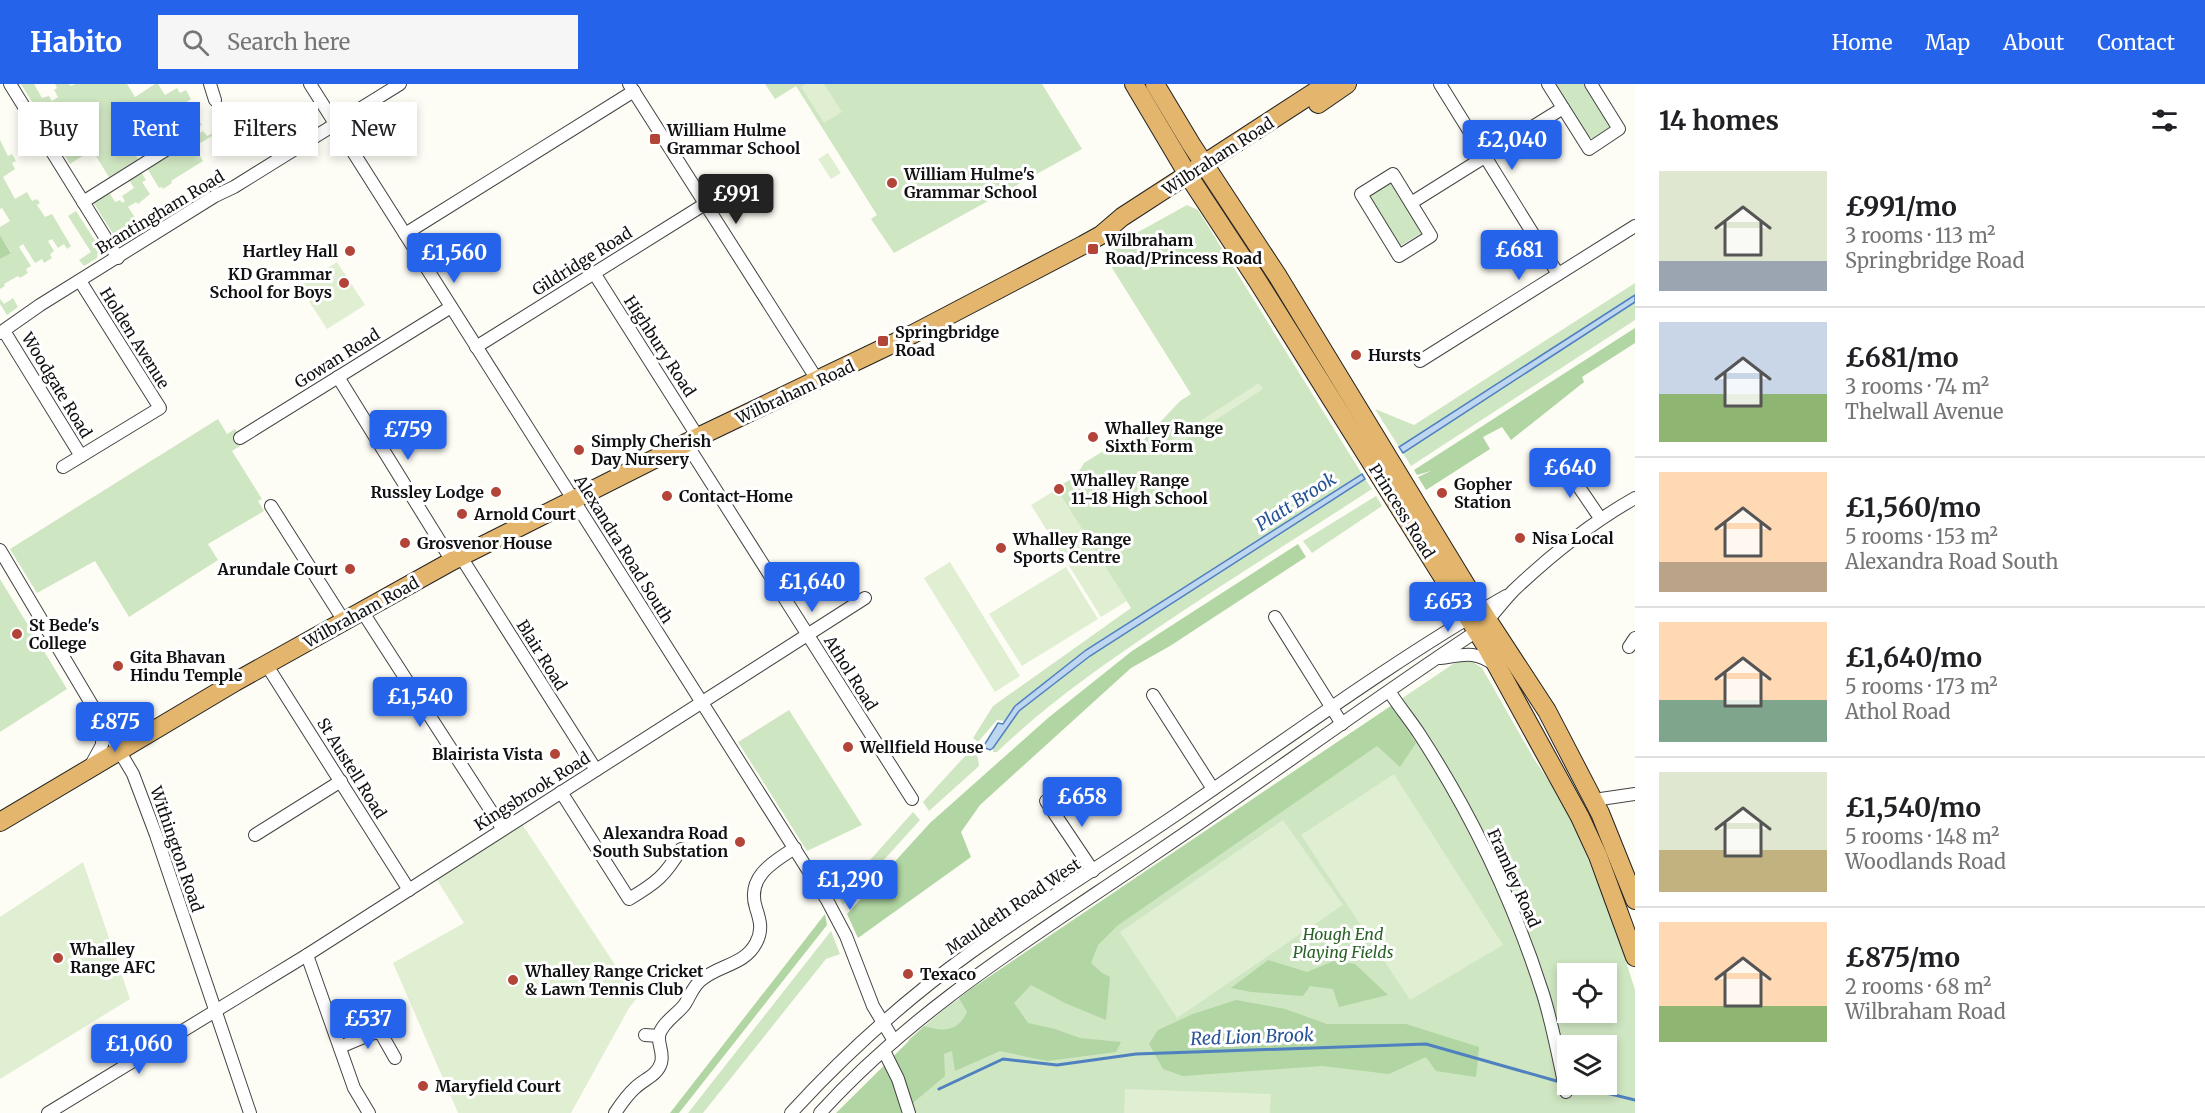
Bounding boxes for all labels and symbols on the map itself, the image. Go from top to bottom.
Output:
street label: Wilbraham Road [1158,112,1278,200]
place label: William Hulme Grammar School [666,120,800,158]
pin: £2,040 [1463,120,1561,171]
marker: William Hulme Grammar School [648,132,662,146]
place label: William Hulme's Grammar School [903,164,1037,202]
street label: Brantingham Road [92,166,228,258]
pin: £991 [700,174,772,225]
marker: William Hulme's Grammar School [885,176,899,190]
street label: Gildridge Road [528,222,636,300]
place label: Wilbraham Road/Princess Road [1104,230,1262,268]
pin: £681 [1483,230,1555,281]
pin: £1,560 [405,233,503,284]
place label: Hartley Hall [243,241,338,261]
marker: Wilbraham Road/Princess Road [1086,242,1100,256]
marker: Hartley Hall [343,244,357,258]
place label: KD Grammar School for Boys [210,264,333,302]
marker: KD Grammar School for Boys [337,276,351,290]
street label: Holden Avenue [96,284,174,392]
street label: Highbury Road [620,292,700,401]
place label: Springbridge Road [895,322,999,360]
street label: Gowan Road [291,324,384,392]
street label: Woodgate Road [17,328,96,442]
marker: Springbridge Road [876,334,890,348]
place label: Hursts [1368,345,1421,365]
marker: Hursts [1349,348,1363,362]
street label: Wilbraham Road [732,356,858,429]
pin: £759 [372,410,444,461]
place label: Whalley Range Sixth Form [1104,418,1224,456]
marker: Whalley Range Sixth Form [1086,430,1100,444]
place label: Simply Cherish Day Nursery [591,431,712,469]
marker: Simply Cherish Day Nursery [572,443,586,457]
pin: £640 [1534,448,1606,499]
street label: Princess Road [1365,460,1439,562]
water label: Platt Brook [1251,467,1340,536]
street label: Alexandra Road South [570,470,678,627]
place label: Whalley Range 11-18 High School [1070,470,1208,508]
place label: Gopher Station [1454,474,1513,512]
place label: Russley Lodge [370,482,484,502]
marker: Whalley Range 11-18 High School [1052,482,1066,496]
marker: Russley Lodge [489,485,503,499]
place label: Contact-Home [679,486,793,506]
marker: Gopher Station [1435,486,1449,500]
marker: Contact-Home [660,489,674,503]
place label: Arnold Court [473,504,577,524]
marker: Arnold Court [455,507,469,521]
place label: Nisa Local [1532,528,1614,548]
place label: Whalley Range Sports Centre [1012,529,1132,567]
marker: Nisa Local [1513,531,1527,545]
place label: Grosvenor House [417,533,553,553]
marker: Grosvenor House [398,536,412,550]
marker: Whalley Range Sports Centre [994,541,1008,555]
place label: Arundale Court [217,559,339,579]
marker: Arundale Court [343,562,357,576]
pin: £1,640 [763,562,861,613]
street label: Wilbraham Road [299,572,422,652]
pin: £653 [1412,582,1484,633]
place label: St Bede's College [29,615,99,653]
street label: Blair Road [513,616,572,694]
marker: St Bede's College [10,627,24,641]
street label: Athol Road [820,631,882,714]
place label: Gita Bhavan Hindu Temple [130,647,243,685]
marker: Gita Bhavan Hindu Temple [111,659,125,673]
pin: £1,540 [371,677,469,728]
pin: £875 [79,702,151,753]
street label: St Austell Road [313,714,391,822]
place label: Wellfield House [859,737,984,757]
marker: Wellfield House [841,740,855,754]
place label: Blairista Vista [432,744,543,764]
street label: Kingsbrook Road [471,747,594,835]
marker: Blairista Vista [548,747,562,761]
pin: £658 [1046,777,1118,828]
street label: Withington Road [146,783,208,915]
place label: Alexandra Road South Substation [593,823,728,861]
street label: Framley Road [1483,825,1545,931]
marker: Alexandra Road South Substation [733,835,747,849]
street label: Mauldeth Road West [942,853,1085,959]
pin: £1,290 [801,860,899,911]
park label: Hough End Playing Fields [1293,924,1394,962]
place label: Whalley Range AFC [69,939,155,977]
marker: Whalley Range AFC [51,951,65,965]
place label: Whalley Range Cricket & Lawn Tennis Club [524,961,704,999]
place label: Texaco [920,964,977,984]
marker: Texaco [901,967,915,981]
marker: Whalley Range Cricket & Lawn Tennis Club [506,973,520,987]
pin: £537 [332,999,404,1050]
water label: Red Lion Brook [1190,1023,1314,1050]
pin: £1,060 [90,1024,188,1075]
place label: Maryfield Court [435,1076,561,1096]
marker: Maryfield Court [416,1079,430,1093]

